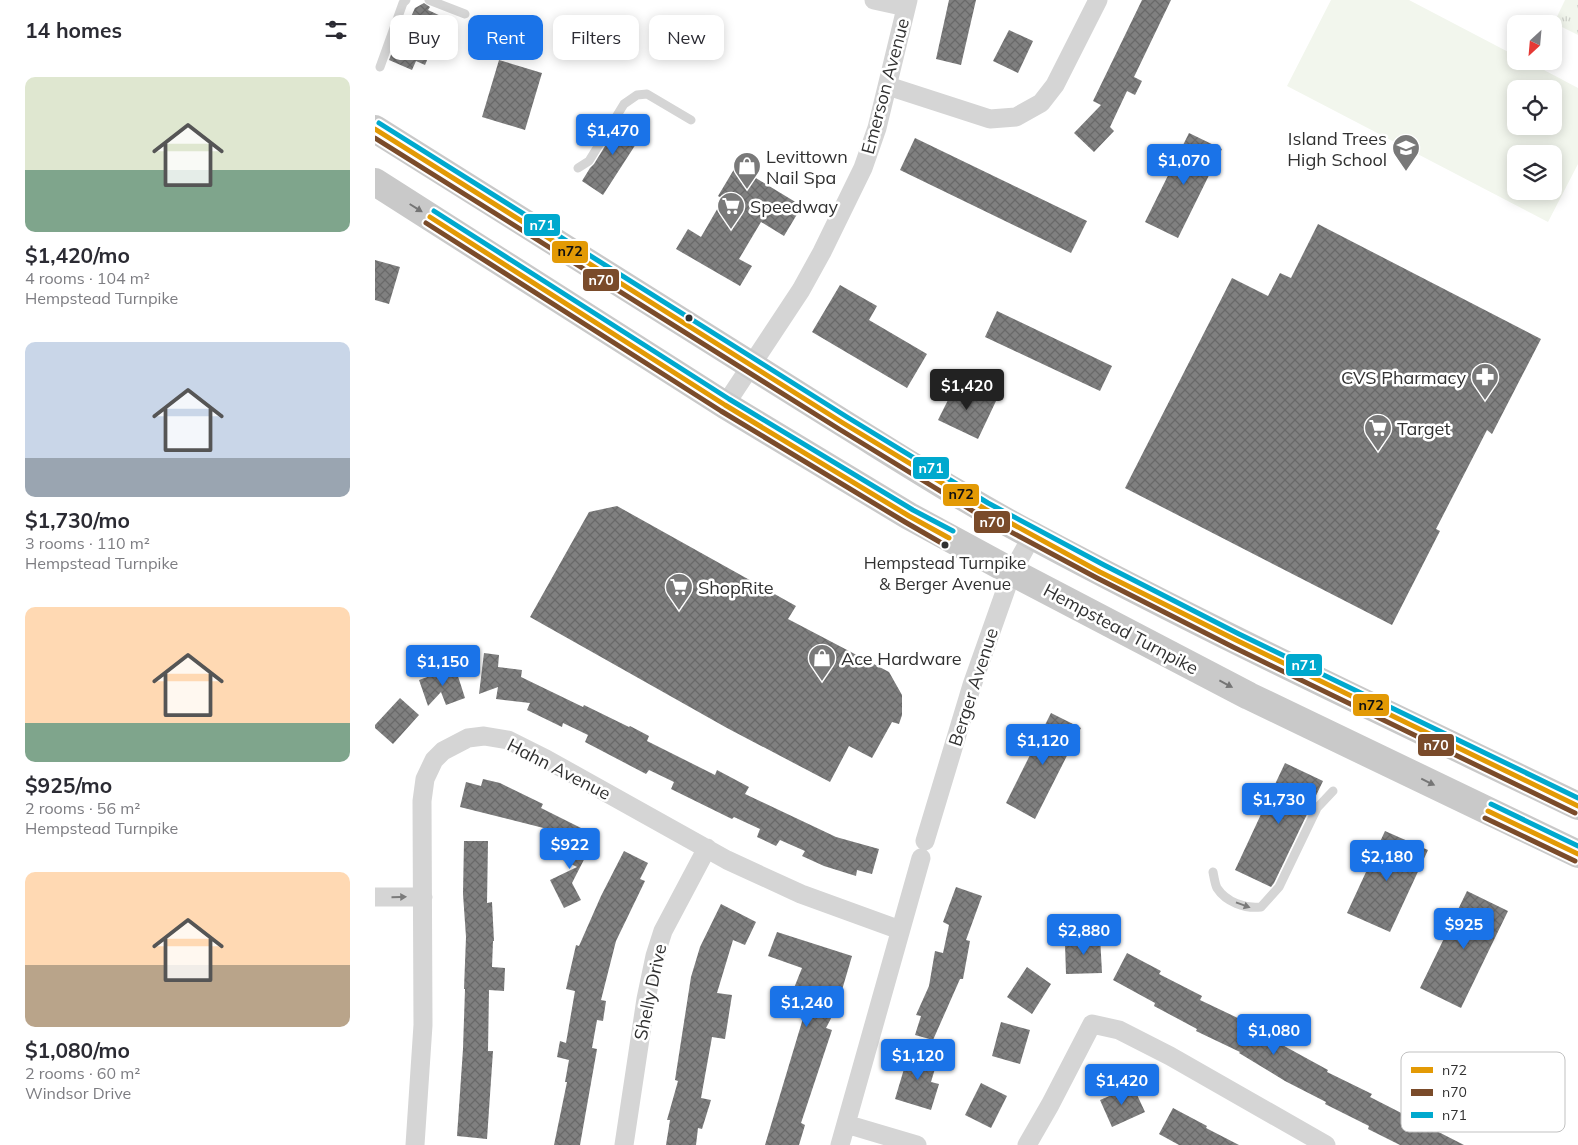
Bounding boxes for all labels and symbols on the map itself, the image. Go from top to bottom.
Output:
north arrow [1507,15,1563,70]
street label: Emerson Avenue [856,16,914,156]
pin: $1,470 [572,114,654,156]
place label: Island Trees High School [1287,127,1387,171]
school or university icon: Island Trees High School [1391,133,1421,172]
pin: $1,070 [1143,144,1225,186]
place label: Levittown Nail Spa [766,145,848,189]
shop icon: Levittown Nail Spa [732,151,762,190]
supermarket icon: Speedway [716,191,746,230]
place label: Speedway [750,195,839,218]
one-way arrow [410,204,423,213]
line badge: n71 [523,213,561,237]
text: n71 [529,216,555,234]
line badge: n72 [551,240,589,264]
text: n72 [557,242,583,260]
line badge: n70 [582,268,620,292]
text: n70 [588,271,614,289]
unlabelled marker [684,313,694,323]
pharmacy icon: CVS Pharmacy [1470,362,1500,401]
place label: CVS Pharmacy [1341,366,1466,389]
pin: $1,420 [926,368,1008,411]
supermarket icon: Target [1363,413,1393,452]
place label: Target [1397,417,1451,440]
line badge: n71 [912,456,950,480]
text: n71 [918,459,944,477]
line badge: n72 [942,483,980,507]
text: n72 [948,485,974,503]
line badge: n70 [973,510,1011,534]
text: n70 [979,513,1005,531]
marker: Hempstead Turnpike & Berger Avenue [940,540,950,550]
place label: Hempstead Turnpike & Berger Avenue [864,552,1026,594]
supermarket icon: ShopRite [664,572,694,611]
place label: ShopRite [698,576,774,599]
street label: Hempstead Turnpike [1040,578,1202,680]
street label: Berger Avenue [943,625,1003,749]
shop icon: Ace Hardware [807,643,837,682]
pin: $1,150 [402,644,484,687]
place label: Ace Hardware [841,647,962,670]
line badge: n71 [1285,653,1323,677]
text: n71 [1291,656,1317,674]
one-way arrow [1218,680,1233,688]
line badge: n72 [1352,693,1390,717]
text: n72 [1358,696,1384,714]
pin: $1,120 [1002,724,1084,766]
street label: Hahn Avenue [503,733,615,805]
line badge: n70 [1417,733,1455,757]
text: n70 [1423,736,1449,754]
one-way arrow [1421,779,1435,787]
pin: $1,730 [1238,782,1320,825]
pin: $922 [540,828,600,870]
pin: $2,180 [1346,840,1428,882]
one-way arrow [391,893,407,901]
one-way arrow [1236,901,1251,909]
pin: $925 [1434,908,1494,950]
pin: $2,880 [1043,914,1125,956]
street label: Shelly Drive [629,942,671,1042]
pin: $1,240 [766,986,848,1028]
pin: $1,080 [1233,1014,1315,1056]
pin: $1,120 [877,1038,959,1081]
legend [1401,1052,1565,1132]
text: n72 [1442,1061,1467,1079]
pin: $1,420 [1081,1064,1163,1106]
text: n70 [1442,1083,1467,1101]
text: n71 [1442,1106,1467,1124]

